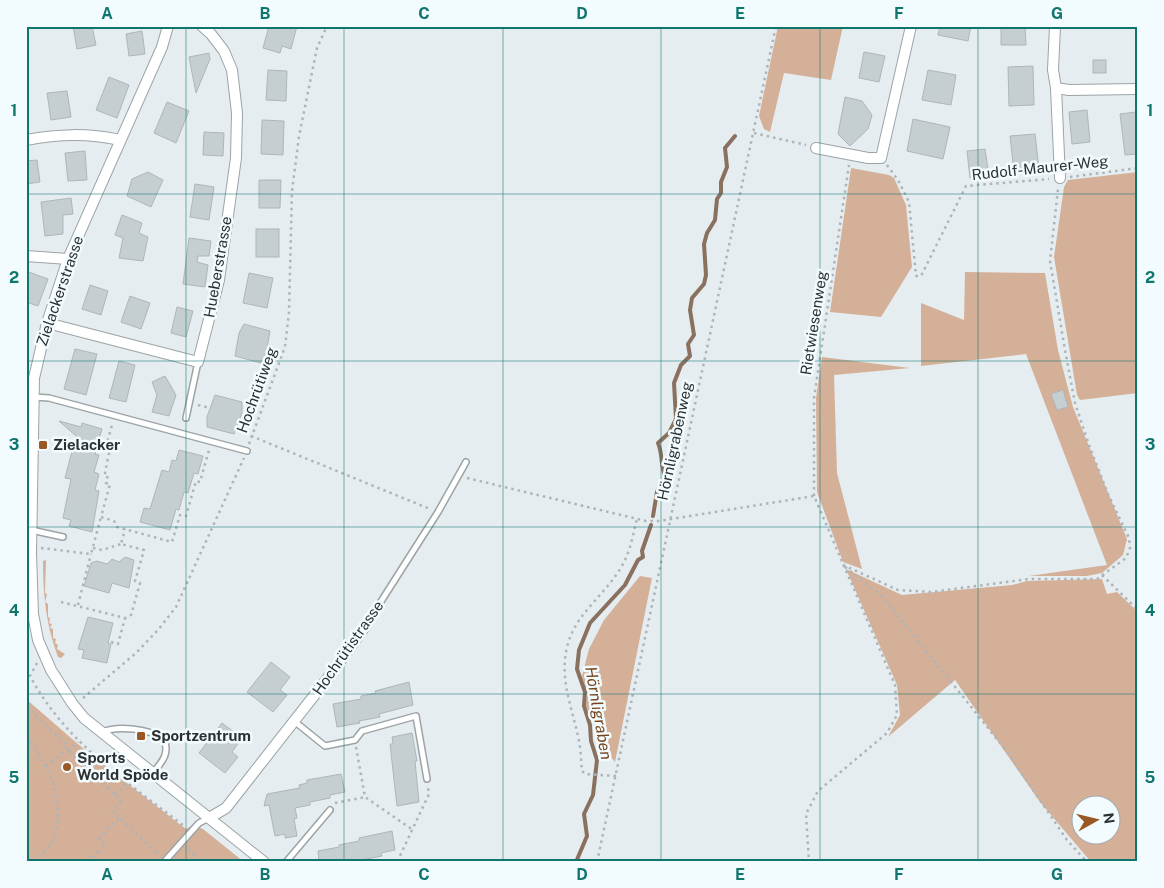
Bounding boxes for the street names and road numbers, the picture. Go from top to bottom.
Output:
street label: Rudolf-Maurer-Weg [971,152,1109,183]
street label: Hueberstrasse [200,215,235,319]
street label: Zielackerstrasse [33,233,86,348]
street label: Rietwiesenweg [797,270,830,376]
street label: Hochrütiweg [233,345,280,435]
street label: Hörnligrabenweg [654,380,695,502]
street label: Hochrütistrasse [309,597,387,698]

